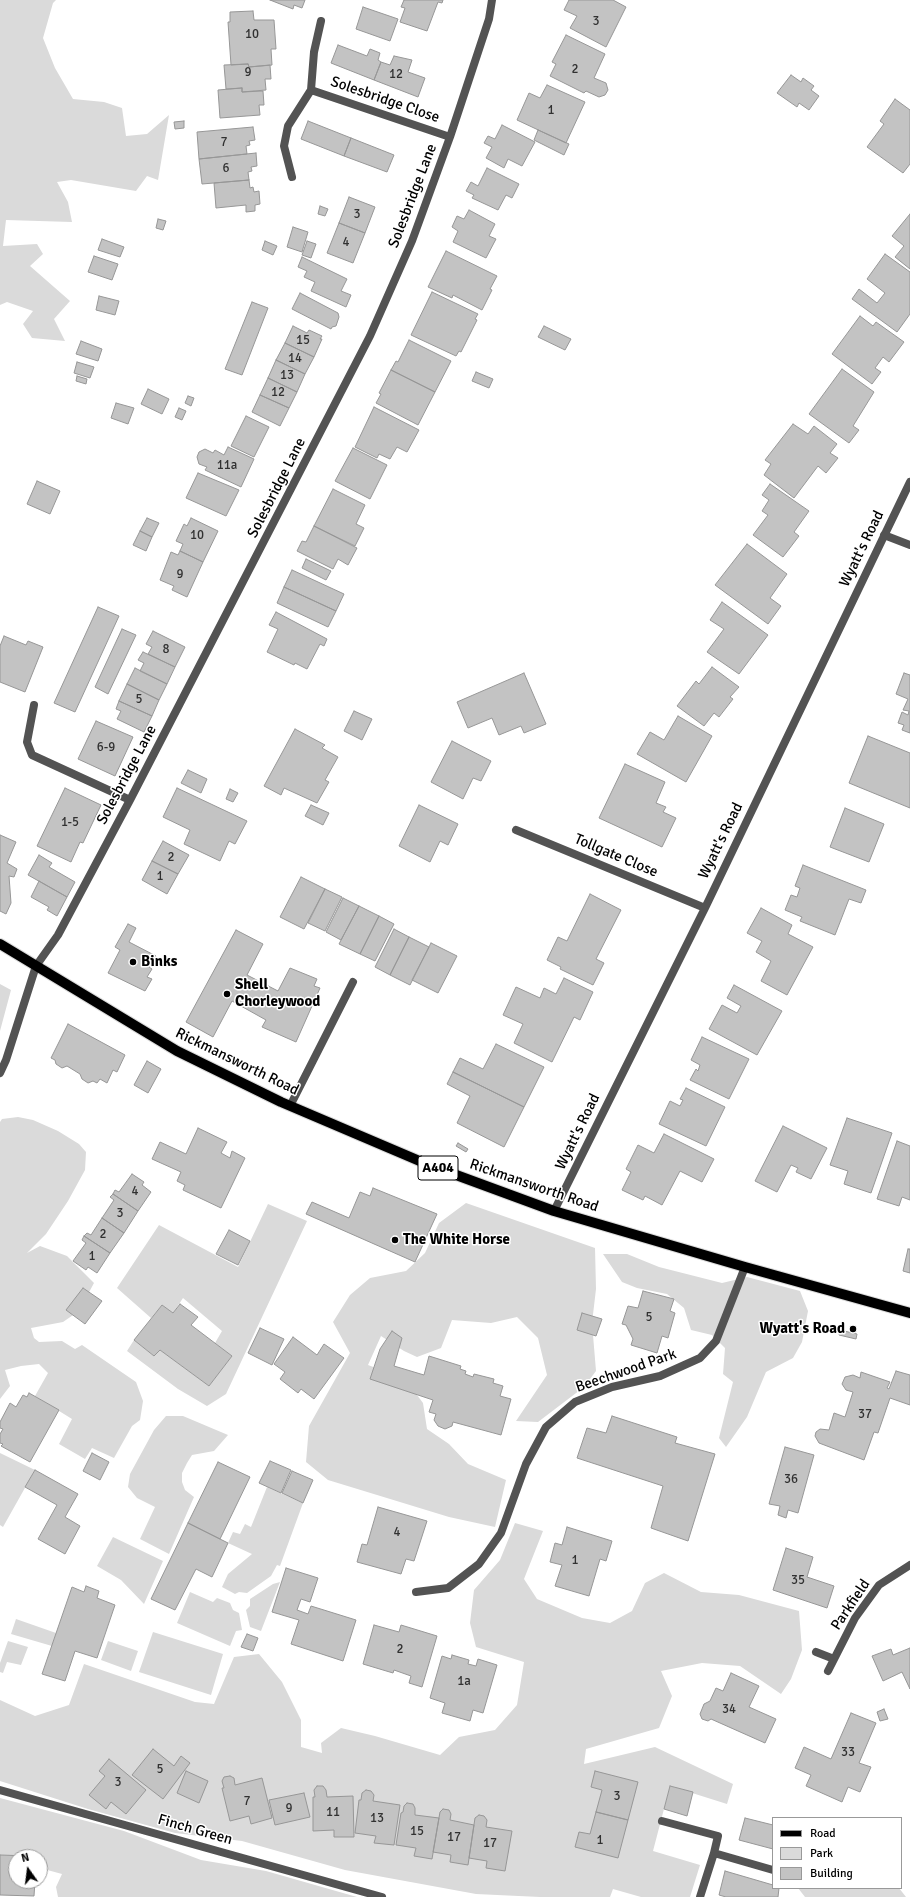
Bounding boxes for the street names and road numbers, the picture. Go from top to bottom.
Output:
street label: Solesbridge Close [328,73,442,127]
street label: Solesbridge Lane [385,141,441,251]
street label: Solesbridge Lane [244,435,310,541]
street label: Wyatt's Road [836,508,888,590]
street label: Solesbridge Lane [93,722,161,828]
street label: Wyatt's Road [695,800,747,882]
street label: Tollgate Close [572,830,660,882]
street label: Rickmansworth Road [172,1024,302,1100]
street label: Wyatt's Road [552,1091,604,1173]
road number: A404 [418,1156,458,1180]
street label: Rickmansworth Road [467,1156,601,1216]
street label: Beechwood Park [573,1345,679,1397]
street label: Parkfield [828,1576,874,1634]
street label: Finch Green [156,1811,234,1849]

